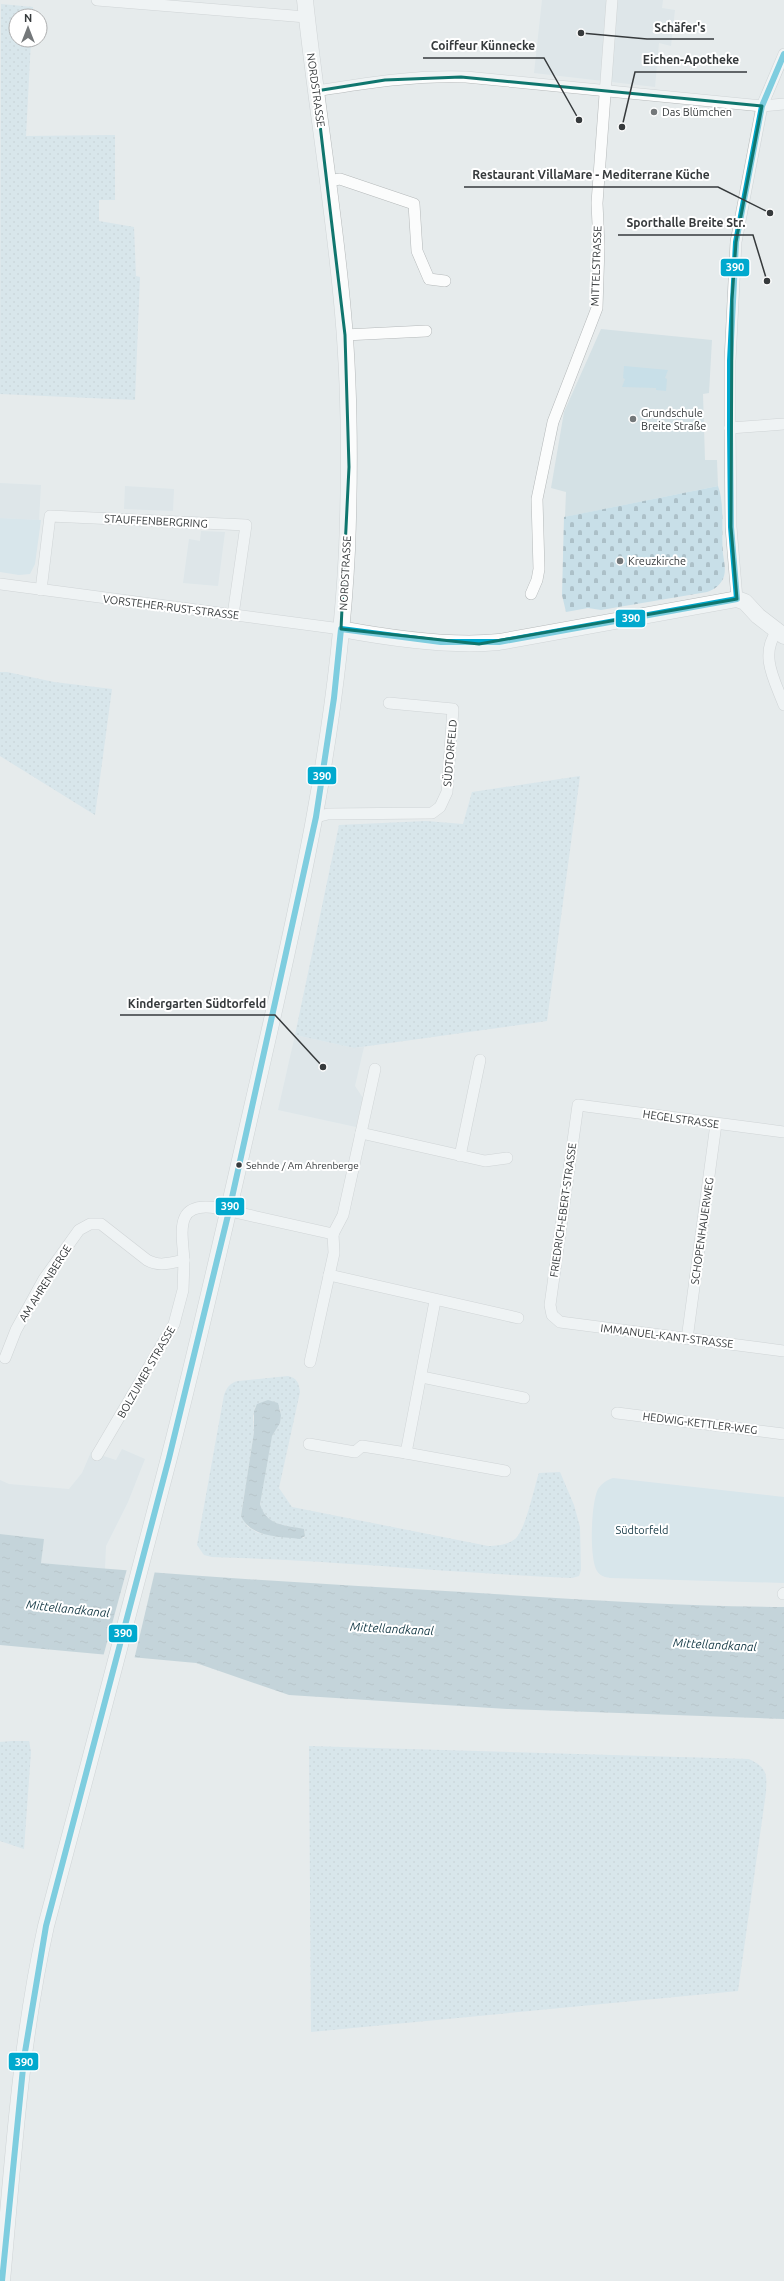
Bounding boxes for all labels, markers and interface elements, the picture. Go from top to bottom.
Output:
north arrow [8,8,48,48]
text: N [24,12,32,24]
callout: Schäfer's [647,15,714,39]
text: Schäfer's [654,21,706,34]
callout: Coiffeur Künnecke [423,34,544,58]
text: Coiffeur Künnecke [431,39,535,52]
callout: Eichen-Apotheke [635,48,747,72]
street label: NORDSTRASSE [305,52,327,128]
text: Eichen-Apotheke [643,53,739,66]
place label: Das Blümchen [662,106,732,118]
marker: Das Blümchen [649,107,659,117]
callout: Restaurant VillaMare - Mediterrane Küche [464,163,718,187]
text: Restaurant VillaMare - Mediterrane Küche [472,168,710,181]
callout: Sporthalle Breite Str. [618,211,753,235]
text: Sporthalle Breite Str. [627,216,745,229]
street label: MITTELSTRASSE [589,225,603,307]
line badge: 390 [720,258,750,277]
text: 390 [726,261,744,273]
place label: Grundschule Breite Straße [641,407,706,432]
marker: Grundschule Breite Straße [628,414,638,424]
street label: STAUFFENBERGRING [104,512,208,530]
street label: NORDSTRASSE [337,535,353,611]
place label: Kreuzkirche [628,555,686,567]
marker: Kreuzkirche [615,556,625,566]
street label: VORSTEHER-RUST-STRASSE [102,593,240,621]
line badge: 390 [615,609,646,628]
text: 390 [622,612,640,624]
street label: SÜDTORFELD [441,719,459,787]
line badge: 390 [307,766,337,785]
text: 390 [313,770,331,782]
callout: Kindergarten Südtorfeld [120,991,275,1015]
text: Kindergarten Südtorfeld [128,997,266,1010]
street label: HEGELSTRASSE [642,1108,720,1130]
street label: FRIEDRICH-EBERT-STRASSE [548,1142,578,1278]
marker: Sehnde / Am Ahrenberge [234,1160,244,1170]
place label: Sehnde / Am Ahrenberge [246,1160,359,1171]
street label: SCHOPENHAUERWEG [689,1177,715,1285]
line badge: 390 [215,1197,245,1216]
text: 390 [221,1200,239,1212]
street label: AM AHRENBERGE [17,1242,73,1324]
street label: IMMANUEL-KANT-STRASSE [600,1322,734,1350]
street label: BOLZUMER STRASSE [115,1324,177,1420]
street label: HEDWIG-KETTLER-WEG [642,1410,758,1436]
park label: Südtorfeld [616,1524,668,1536]
water label: Mittellandkanal [26,1598,111,1619]
water label: Mittellandkanal [350,1620,435,1637]
line badge: 390 [108,1624,138,1643]
text: 390 [114,1627,132,1639]
water label: Mittellandkanal [673,1636,758,1653]
line badge: 390 [8,2052,39,2071]
text: 390 [15,2056,33,2068]

